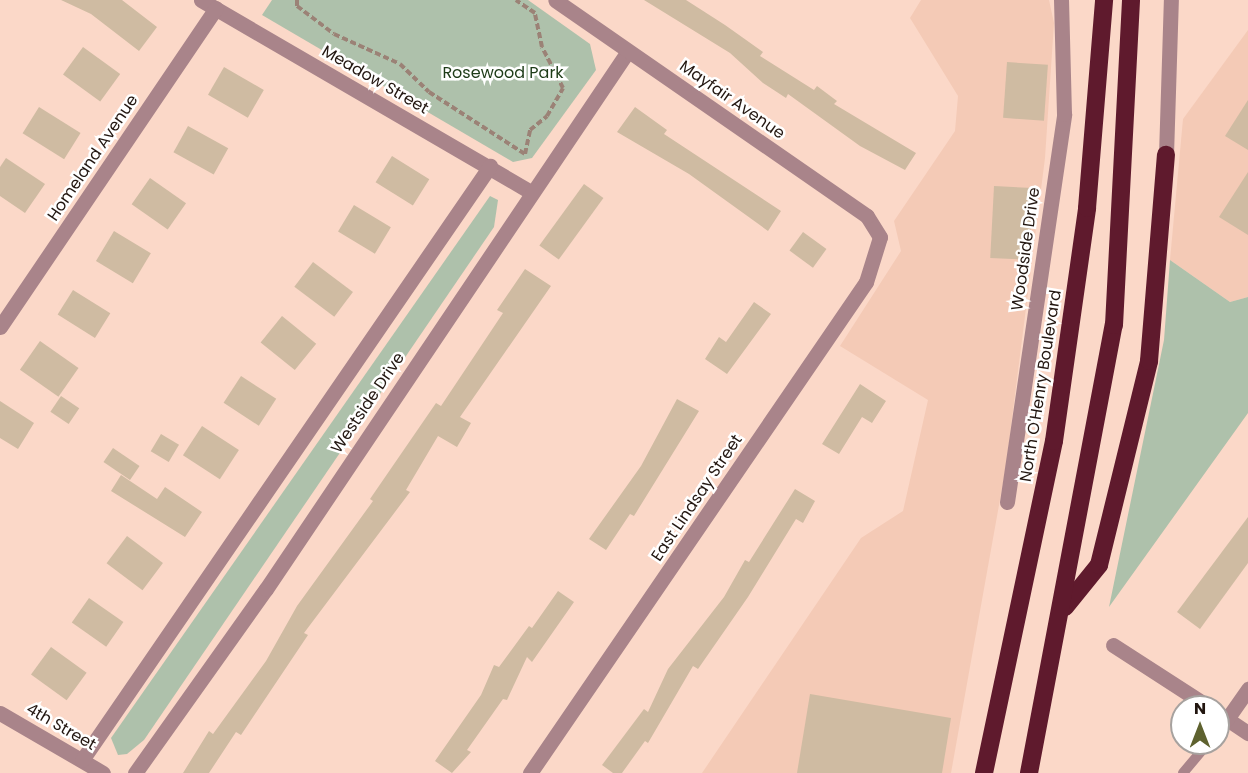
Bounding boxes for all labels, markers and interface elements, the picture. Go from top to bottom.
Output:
street label: Meadow Street [318,42,432,118]
street label: Mayfair Avenue [676,57,788,143]
park label: Rosewood Park [442,63,564,83]
street label: Homeland Avenue [44,91,142,225]
street label: Woodside Drive [1008,186,1044,312]
street label: North O'Henry Boulevard [1016,289,1066,483]
street label: Westside Drive [327,349,409,457]
street label: East Lindsay Street [647,431,747,565]
north arrow [1170,695,1230,755]
text: N [1194,697,1206,720]
street label: 4th Street [23,699,99,755]

